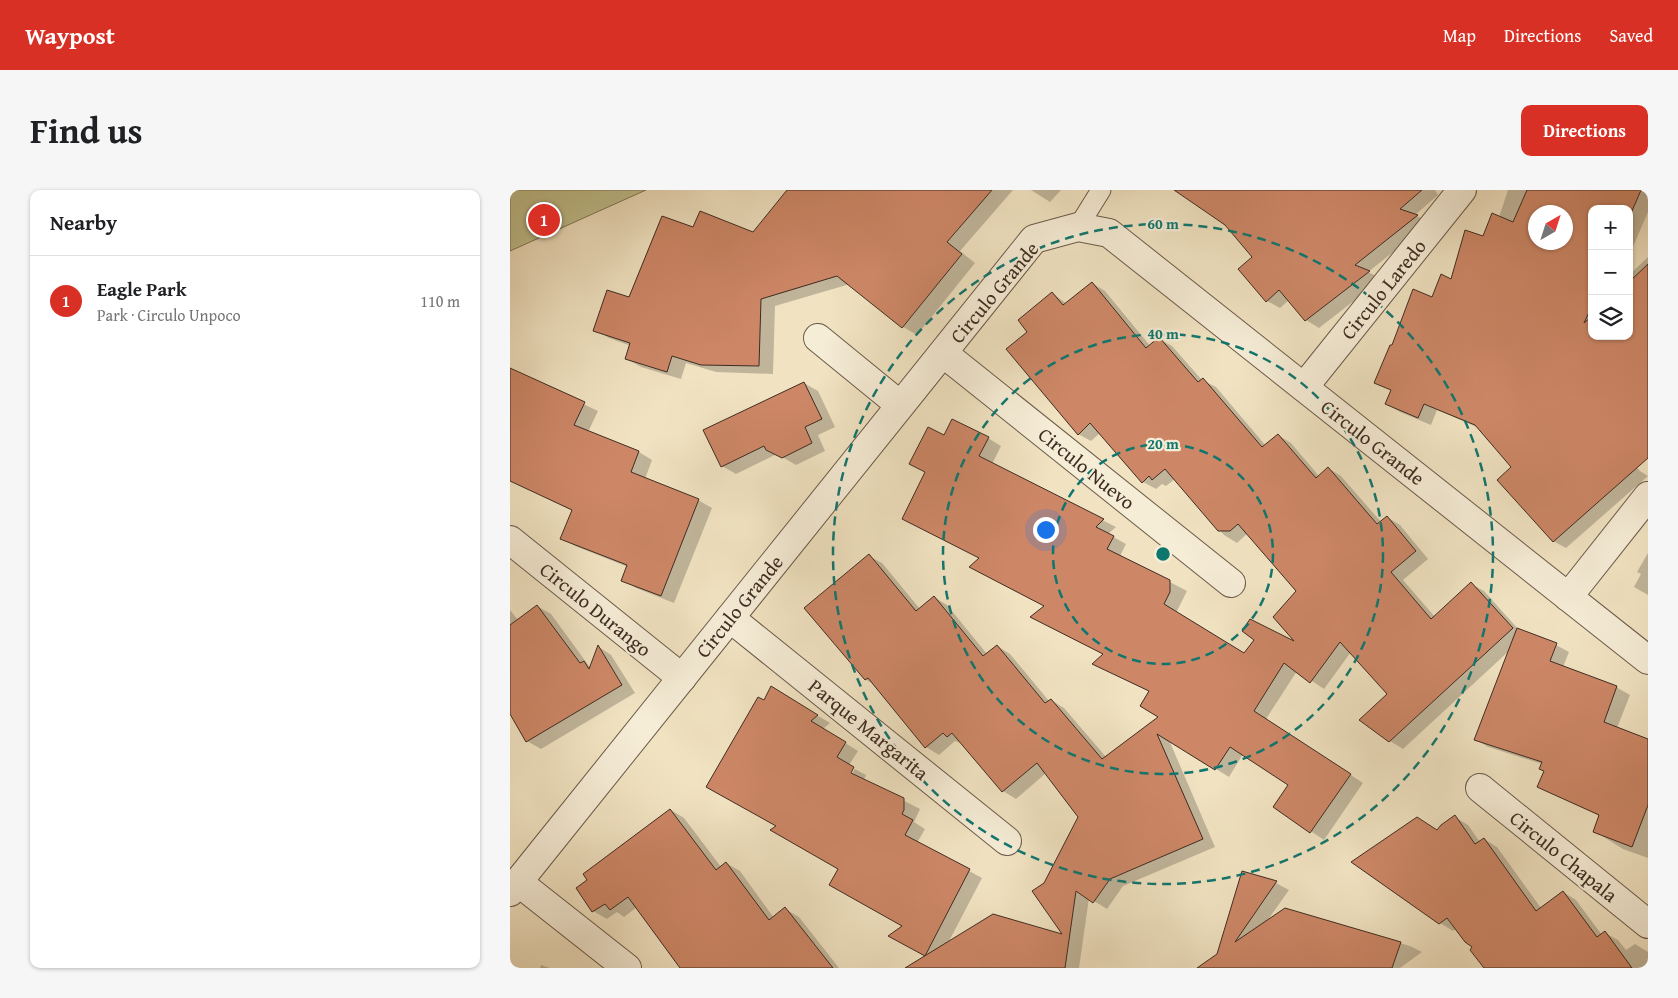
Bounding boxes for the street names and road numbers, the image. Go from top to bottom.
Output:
street label: Circulo Laredo [1333,233,1433,345]
street label: Circulo Grande [943,235,1045,349]
street label: Circulo Grande [1315,392,1431,492]
street label: Circulo Nuevo [1032,420,1142,516]
street label: Circulo Grande [688,548,790,664]
street label: Circulo Durango [534,555,658,663]
street label: Parque Margarita [803,671,936,787]
street label: Circulo Chapala [1504,803,1625,909]

